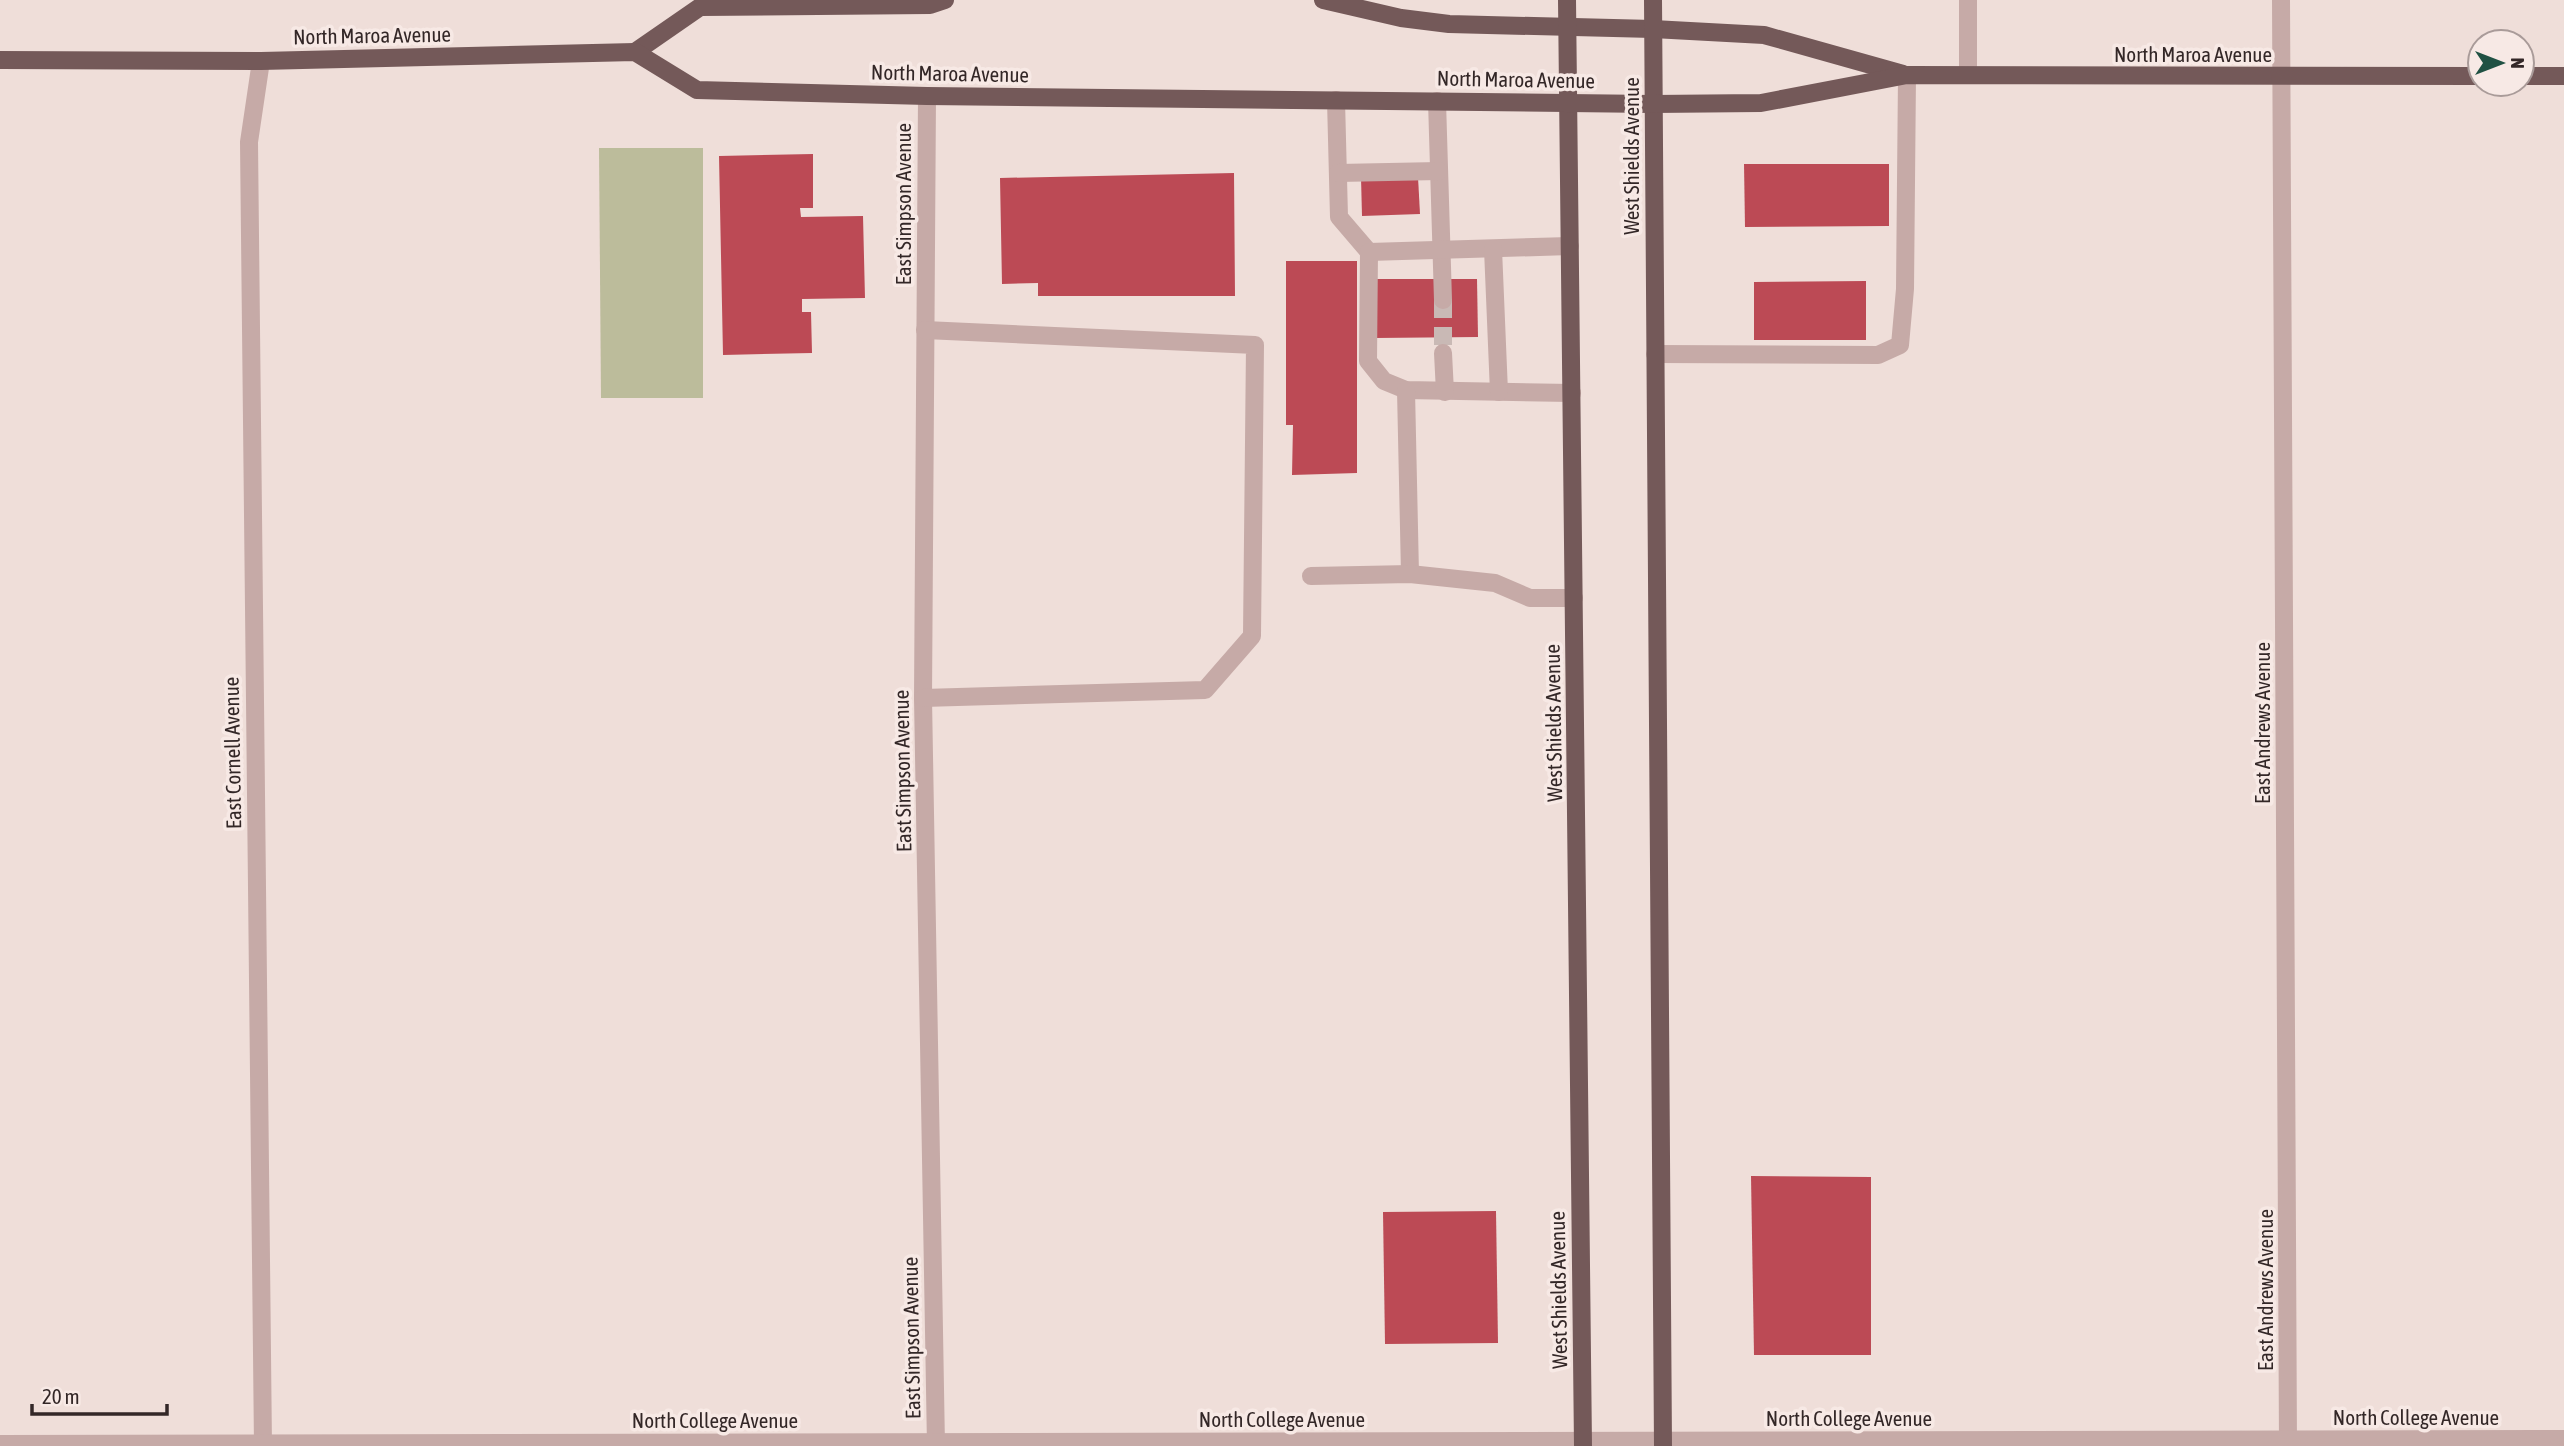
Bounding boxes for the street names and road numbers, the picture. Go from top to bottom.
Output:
street label: North Maroa Avenue [293,22,451,48]
street label: North Maroa Avenue [2114,42,2272,66]
street label: North Maroa Avenue [871,60,1029,86]
street label: North Maroa Avenue [1437,66,1595,92]
street label: West Shields Avenue [1619,77,1643,235]
street label: East Simpson Avenue [891,123,915,285]
street label: East Andrews Avenue [2250,642,2274,804]
street label: West Shields Avenue [1540,644,1566,802]
street label: East Cornell Avenue [219,677,245,829]
street label: East Simpson Avenue [889,690,915,852]
street label: East Andrews Avenue [2253,1209,2277,1371]
street label: West Shields Avenue [1545,1211,1571,1369]
street label: East Simpson Avenue [898,1257,924,1419]
street label: North College Avenue [2333,1405,2499,1429]
street label: North College Avenue [1766,1406,1932,1430]
street label: North College Avenue [1199,1407,1365,1431]
street label: North College Avenue [632,1408,798,1432]

